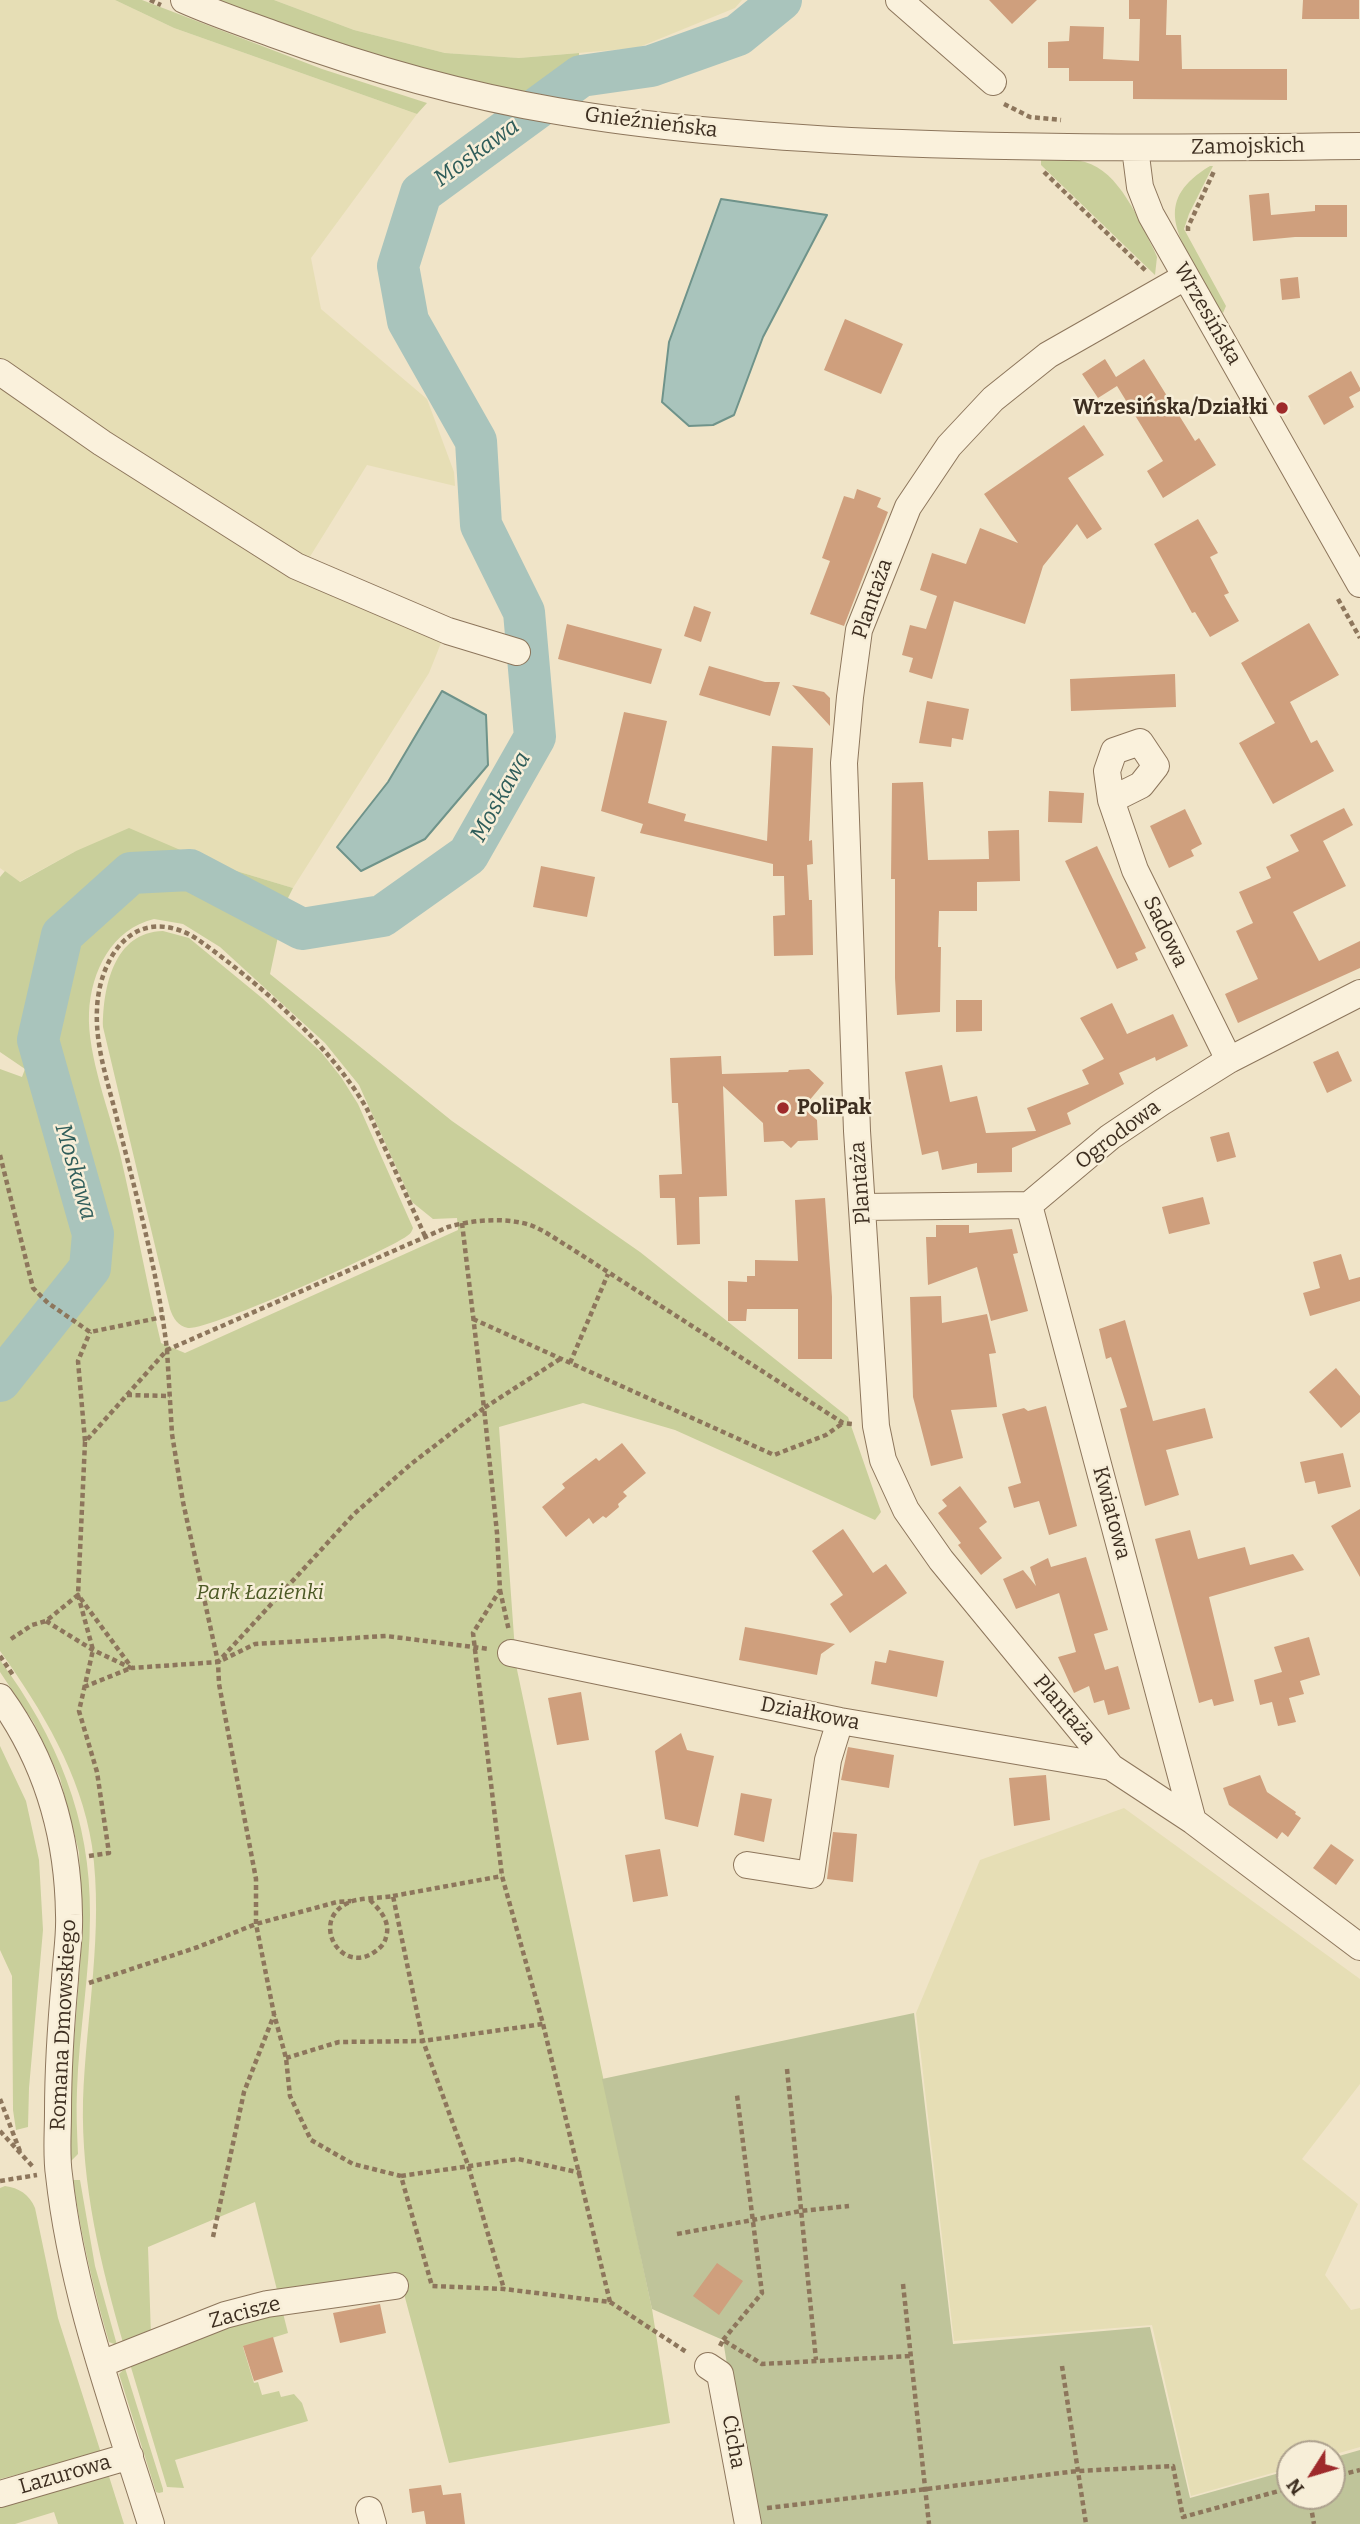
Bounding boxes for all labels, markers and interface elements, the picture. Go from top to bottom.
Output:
street label: Gnieźnieńska [583,102,719,144]
water label: Moskawa [429,113,525,193]
street label: Zamojskich [1191,133,1305,161]
street label: Wrzesińska [1168,258,1246,370]
place label: Wrzesińska/Działki [1073,395,1268,421]
marker: Wrzesińska/Działki [1274,400,1290,416]
street label: Plantaża [848,556,898,642]
water label: Moskawa [465,747,537,847]
street label: Sadowa [1137,893,1193,971]
place label: PoliPak [797,1095,872,1121]
street label: Ogrodowa [1071,1095,1165,1175]
marker: PoliPak [775,1100,791,1116]
water label: Moskawa [48,1121,102,1223]
street label: Plantaża [846,1141,876,1225]
street label: Kwiatowa [1087,1464,1135,1562]
park label: Park Łazienki [196,1580,324,1606]
street label: Plantaża [1028,1670,1100,1750]
street label: Działkowa [758,1692,862,1736]
street label: Romana Dmowskiego [46,1919,82,2131]
street label: Zacisze [207,2291,283,2335]
street label: Cicha [716,2413,750,2471]
north arrow [1276,2440,1346,2510]
street label: Lazurowa [16,2450,114,2500]
text: N [1282,2474,1309,2500]

